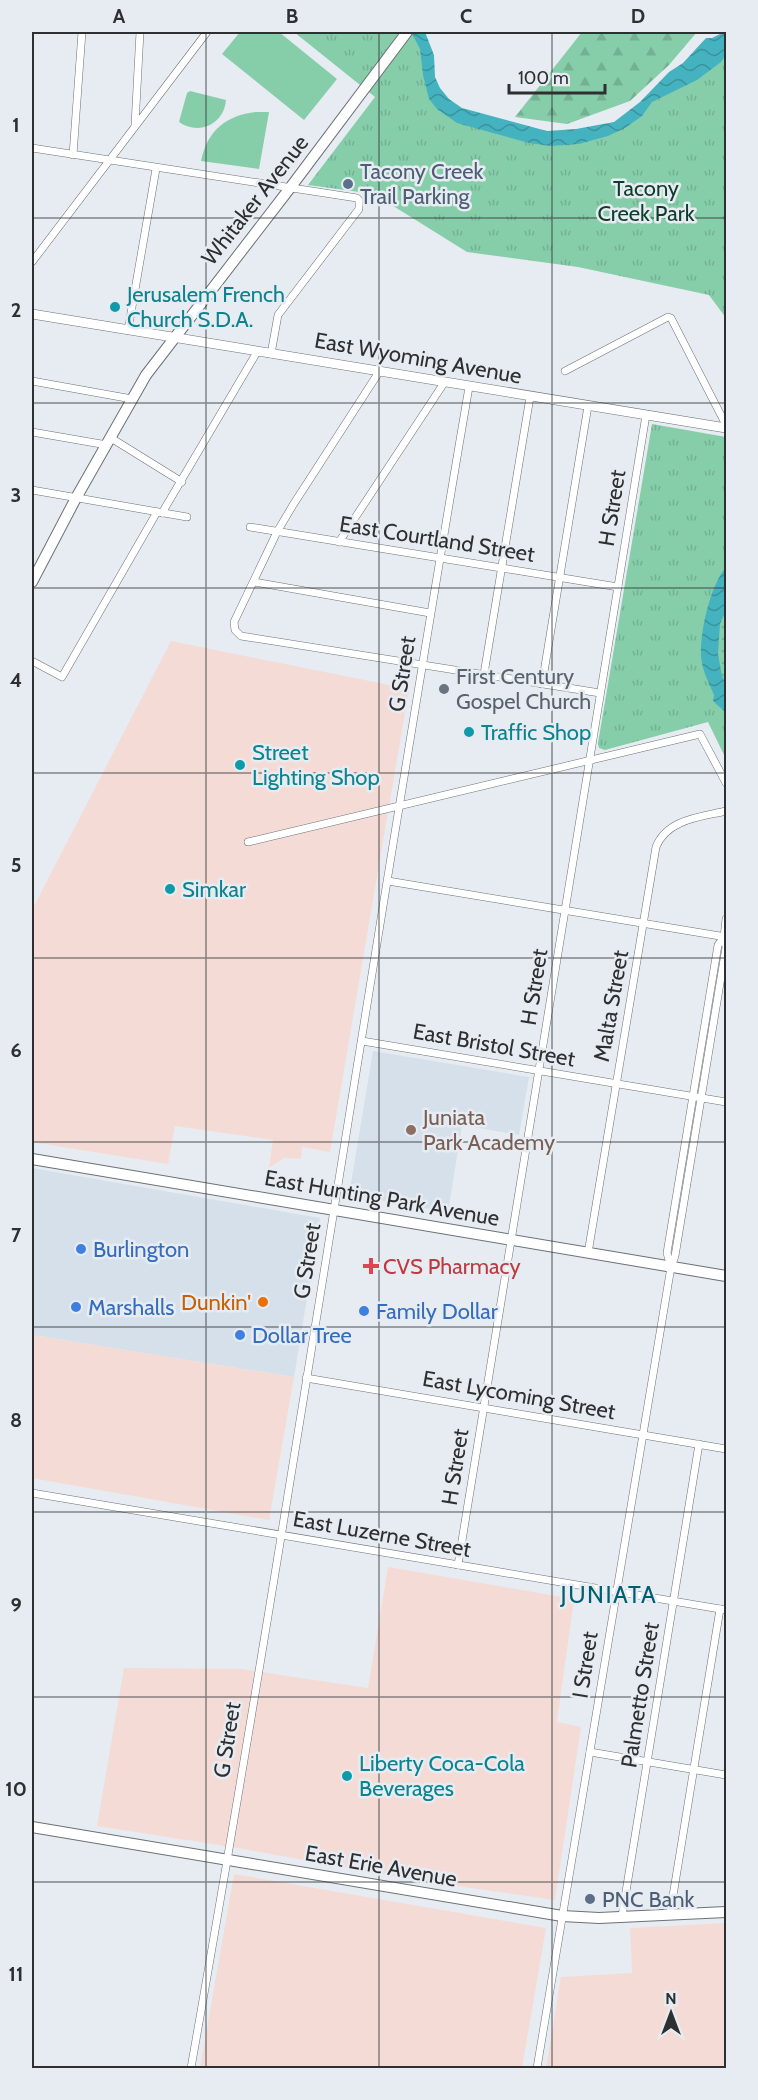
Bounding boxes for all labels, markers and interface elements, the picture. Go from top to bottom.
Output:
text: A [113,4,126,28]
text: B [286,4,298,28]
text: C [460,4,472,28]
text: D [631,4,645,28]
scale bar [509,57,605,95]
text: 100 m [518,67,569,89]
text: 1 [12,113,20,137]
street label: Whitaker Avenue [196,130,314,270]
place label: Tacony Creek Trail Parking [360,158,484,210]
park label: Tacony Creek Park [597,175,695,227]
marker: Tacony Creek Trail Parking [341,177,355,191]
place label: Jerusalem French Church S.D.A. [126,281,285,333]
text: 2 [11,298,21,322]
marker: Jerusalem French Church S.D.A. [108,300,122,314]
street label: East Wyoming Avenue [312,326,524,390]
street label: H Street [593,467,631,548]
text: 3 [11,483,21,507]
street label: East Courtland Street [337,510,537,568]
street label: G Street [383,634,421,714]
place label: First Century Gospel Church [456,663,591,715]
text: 4 [10,668,22,692]
marker: First Century Gospel Church [437,682,451,696]
place label: Traffic Shop [481,719,591,746]
marker: Traffic Shop [462,725,476,739]
place label: Street Lighting Shop [252,739,380,791]
marker: Street Lighting Shop [233,758,247,772]
text: 5 [11,853,21,877]
place label: Simkar [182,876,246,903]
marker: Simkar [163,882,177,896]
street label: H Street [515,946,553,1027]
street label: Malta Street [588,948,634,1064]
street label: East Bristol Street [411,1017,578,1073]
text: 6 [10,1038,22,1062]
place label: Juniata Park Academy [422,1104,555,1156]
marker: Juniata Park Academy [404,1123,418,1137]
street label: East Hunting Park Avenue [263,1164,501,1232]
street label: G Street [288,1221,326,1301]
text: 7 [11,1223,22,1247]
place label: Burlington [93,1236,189,1263]
marker: Burlington [74,1242,88,1256]
place label: CVS Pharmacy [383,1253,521,1280]
marker: CVS Pharmacy [364,1259,378,1273]
place label: Dunkin' [181,1289,251,1316]
place label: Marshalls [88,1294,174,1321]
marker: Dunkin' [256,1295,270,1309]
place label: Family Dollar [376,1298,498,1325]
marker: Marshalls [69,1300,83,1314]
marker: Family Dollar [357,1304,371,1318]
place label: Dollar Tree [252,1322,352,1349]
marker: Dollar Tree [233,1328,247,1342]
street label: East Lycoming Street [421,1365,618,1425]
text: 8 [10,1408,22,1432]
street label: H Street [436,1426,474,1507]
street label: East Luzerne Street [291,1505,474,1563]
district label: JUNIATA [560,1580,657,1609]
text: 9 [10,1593,22,1617]
street label: Palmetto Street [615,1620,665,1770]
street label: I Street [566,1629,604,1700]
street label: G Street [208,1700,246,1780]
place label: Liberty Coca-Cola Beverages [359,1750,525,1802]
marker: Liberty Coca-Cola Beverages [340,1769,354,1783]
text: 10 [5,1777,27,1801]
street label: East Erie Avenue [303,1839,459,1893]
place label: PNC Bank [602,1886,695,1913]
marker: PNC Bank [583,1892,597,1906]
text: 11 [9,1962,23,1986]
north arrow [641,1983,701,2043]
text: N [665,1989,677,2008]

